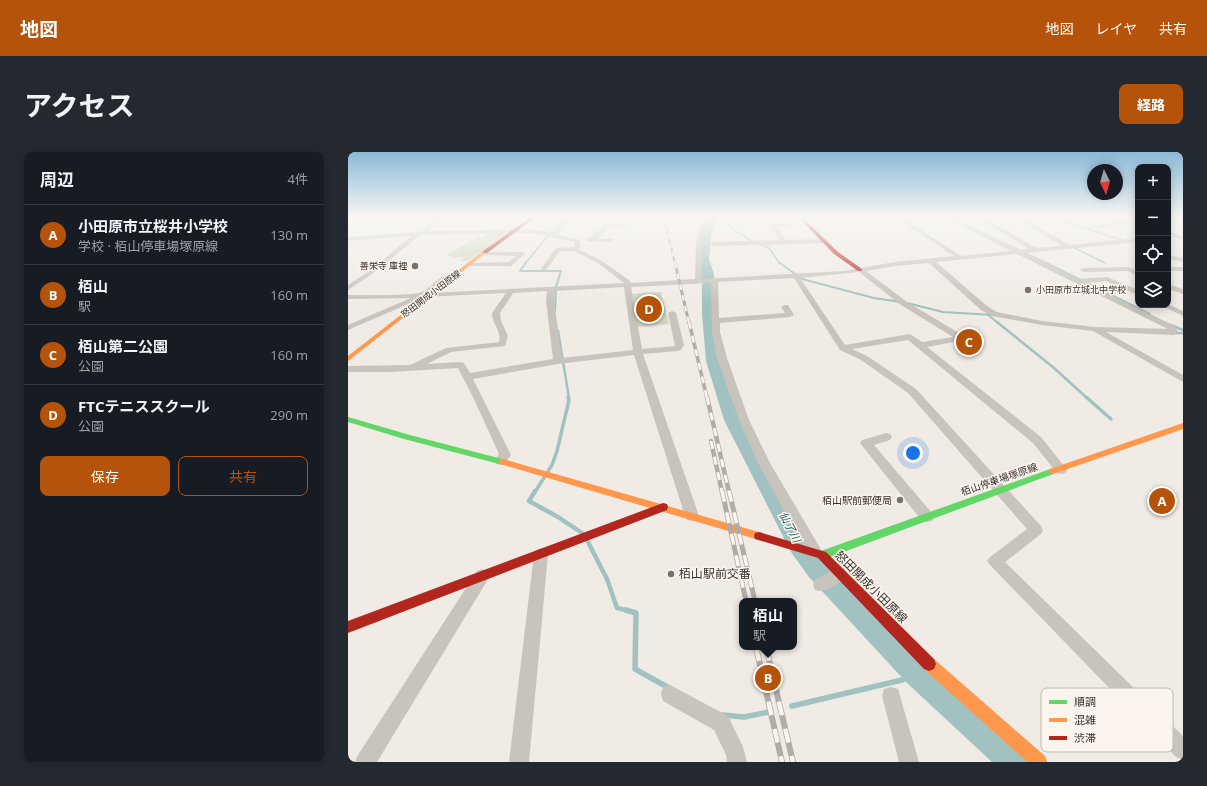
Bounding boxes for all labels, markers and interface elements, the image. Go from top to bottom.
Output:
text: 地図 [20,16,58,42]
text: 地図 [1045,19,1073,38]
text: レイヤ [1095,19,1137,38]
text: 共有 [1159,19,1187,38]
button: 経路 [1119,84,1183,124]
text: アクセス [24,86,135,124]
north arrow [1087,164,1123,200]
map controls [1135,164,1171,308]
button: + [1135,164,1171,200]
text: 周辺 [40,168,74,191]
text: 4件 [288,170,308,188]
button: − [1135,200,1171,236]
text: 小田原市立桜井小学校 [78,216,228,236]
text: A [49,226,57,244]
text: 130 m [270,226,308,244]
button: locate [1135,236,1171,272]
text: 学校 · 栢山停車場塚原線 [78,237,218,255]
place label: 善栄寺 庫裡 [360,259,407,272]
marker: 善栄寺 庫裡 [410,261,420,271]
street label: 怒田開成小田原線 [398,266,464,320]
button: layers [1135,272,1171,308]
text: 栢山 [78,276,108,296]
place label: 小田原市立城北中学校 [1036,283,1126,296]
marker: 小田原市立城北中学校 [1023,285,1033,295]
text: B [49,286,57,304]
text: 160 m [270,286,308,304]
pin: D [636,294,662,324]
text: 駅 [78,297,91,315]
pin: C [956,327,982,357]
text: 栢山第二公園 [78,336,168,356]
text: C [49,346,57,364]
text: 160 m [270,346,308,364]
text: 公園 [78,357,104,375]
text: FTCテニススクール [78,396,209,416]
text: D [48,406,58,424]
text: 290 m [270,406,308,424]
text: 公園 [78,417,104,435]
your location [903,443,923,463]
button: 保存 [40,456,170,496]
button: 共有 [178,456,308,496]
street label: 栢山停車場塚原線 [959,459,1039,499]
pin: A [1149,486,1175,516]
place label: 栢山駅前郵便局 [822,493,892,507]
marker: 栢山駅前郵便局 [895,495,905,505]
water label: 仙了川 [776,509,805,546]
street label: 怒田開成小田原線 [831,547,911,627]
place label: 栢山駅前交番 [679,565,751,582]
marker: 栢山駅前交番 [666,569,676,579]
popup [739,598,797,650]
text: 栢山 [753,605,783,625]
text: 駅 [753,626,766,644]
pin: B [755,663,781,693]
legend [1041,688,1173,752]
text: 順調 [1074,694,1096,709]
text: 混雑 [1074,712,1096,727]
text: 渋滞 [1074,730,1096,745]

